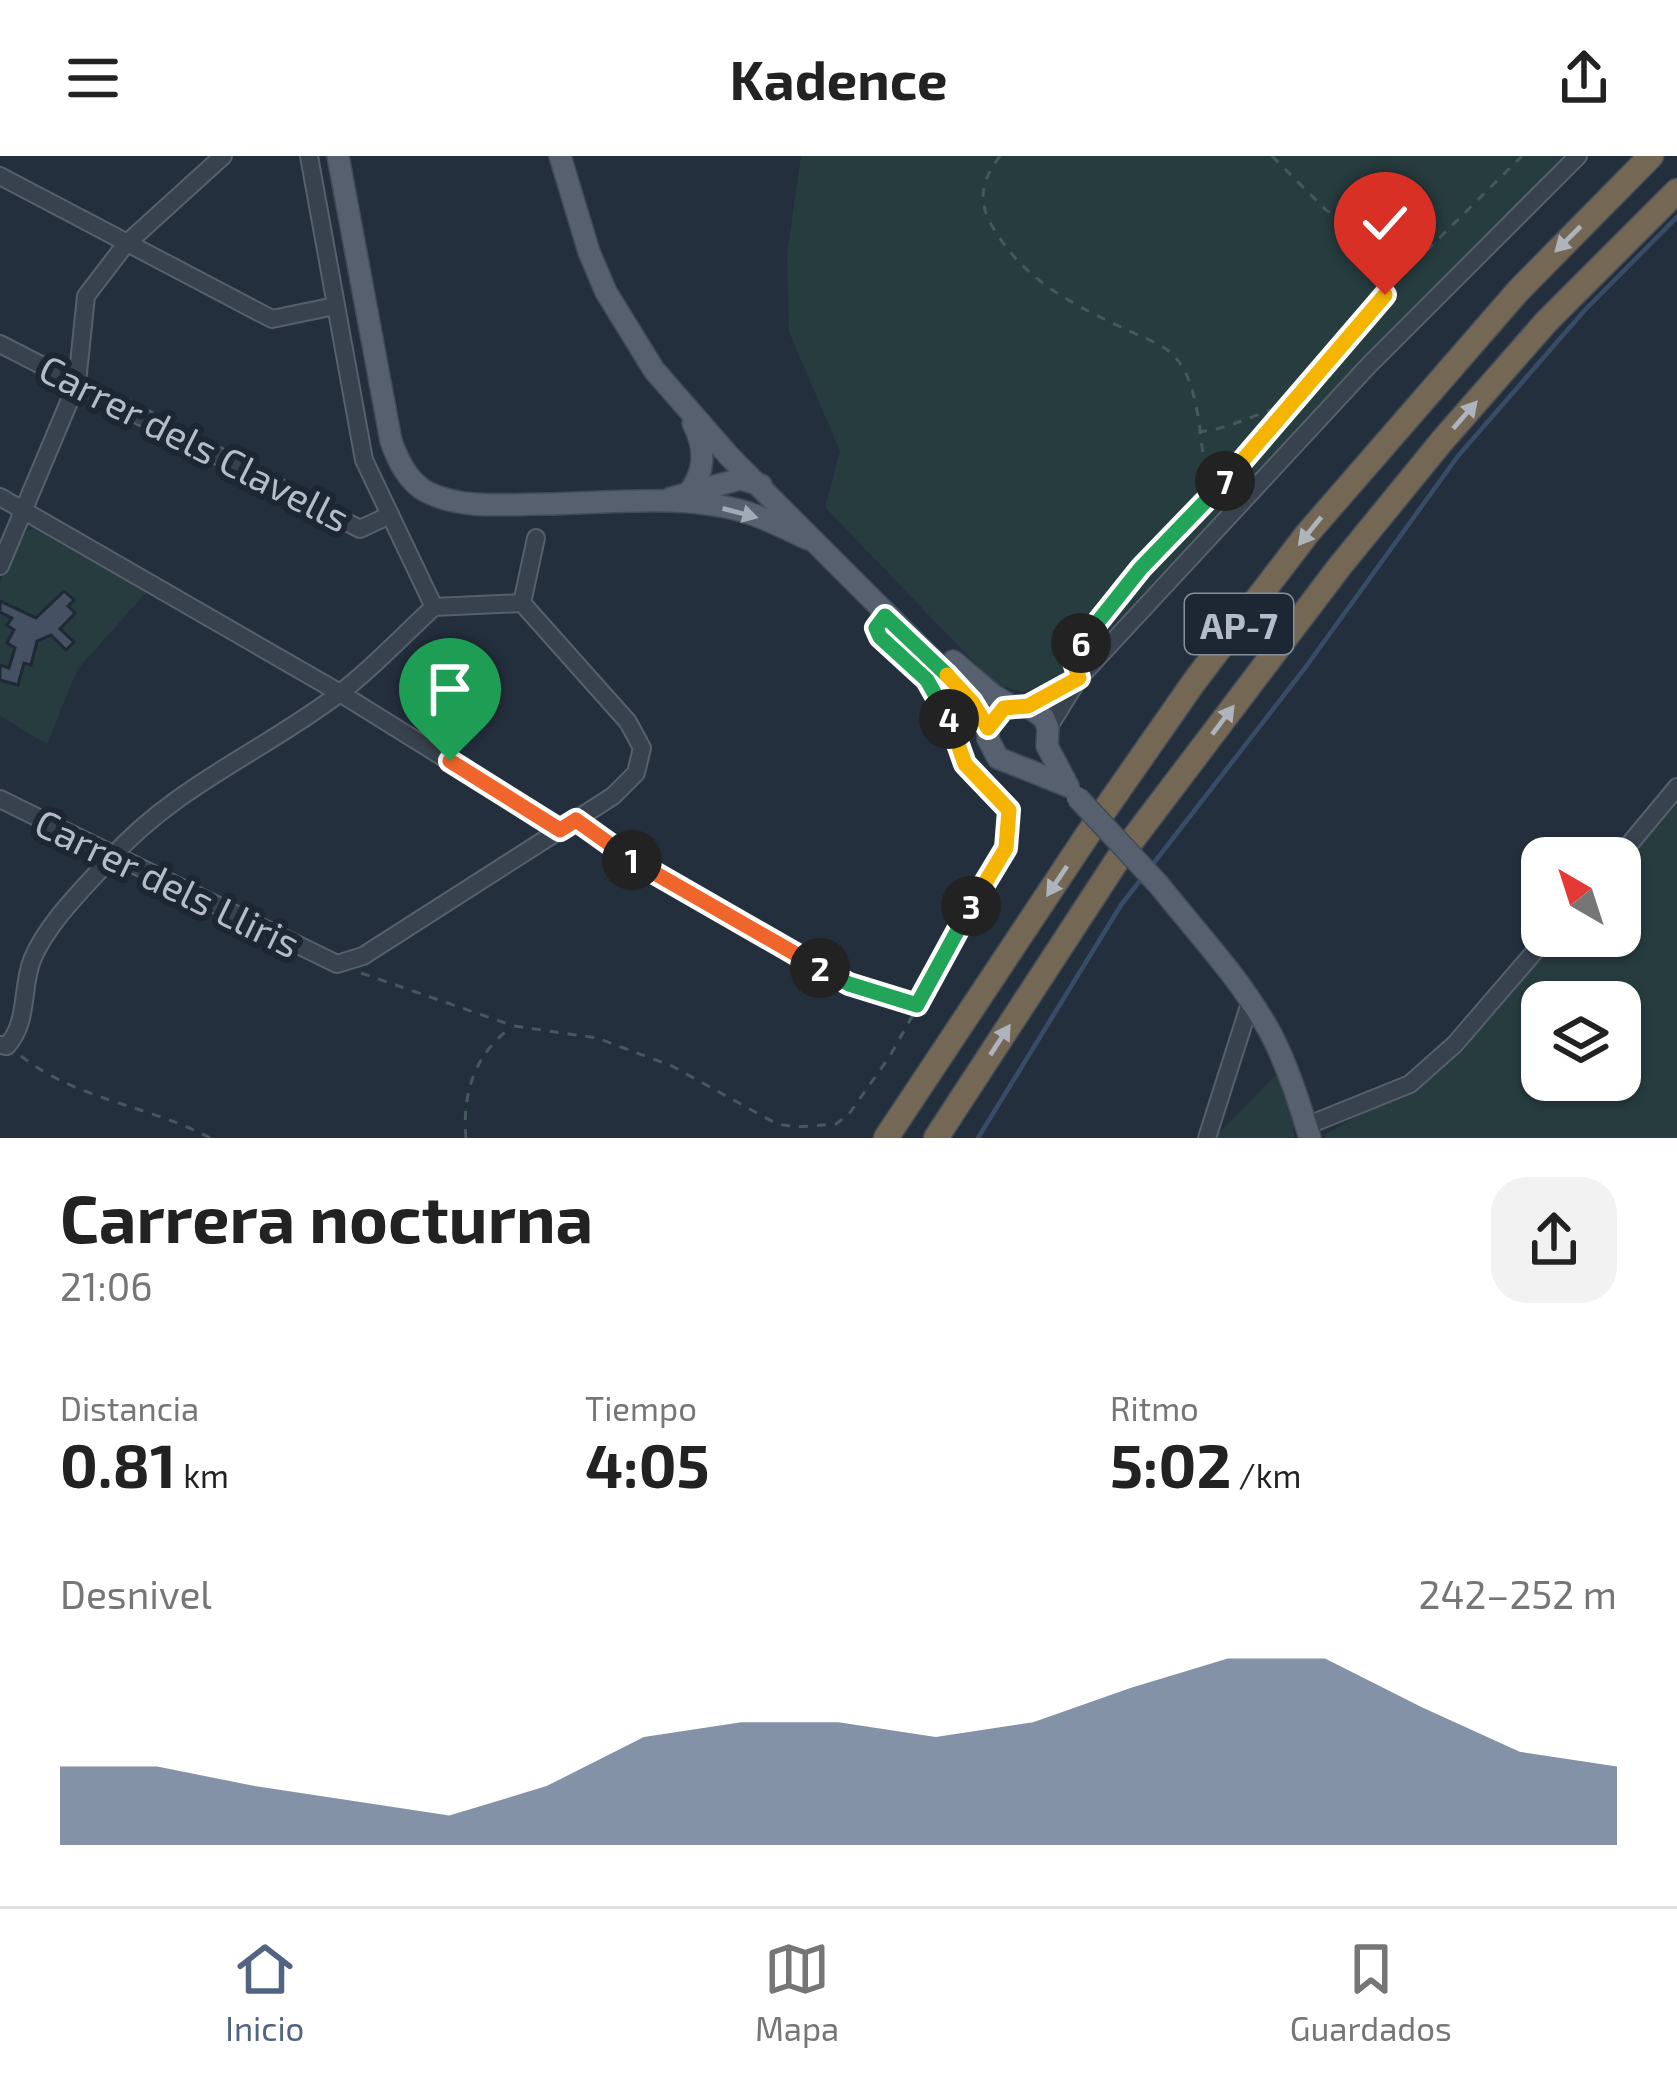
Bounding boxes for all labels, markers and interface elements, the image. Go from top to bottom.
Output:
icon: menu [60,45,126,111]
icon: share [1551,45,1617,111]
text: Kadence [730,46,947,111]
pin [1334,172,1436,295]
icon: check [1352,190,1418,256]
one-way arrow [1555,224,1583,253]
street label: Carrer dels Clavells [32,343,358,541]
one-way arrow [1451,400,1478,429]
pin: 7 [1195,451,1255,511]
text: 7 [1216,461,1234,501]
one-way arrow [722,504,759,523]
one-way arrow [1298,516,1323,547]
road number: AP-7 [1185,594,1293,654]
pin: 6 [1051,613,1111,673]
text: 6 [1071,623,1091,663]
pin [399,638,501,761]
icon: arrive [417,656,483,722]
pin: 4 [919,689,979,749]
text: 4 [938,699,960,739]
one-way arrow [1210,705,1235,736]
street label: Carrer dels Lliris [28,798,308,966]
pin: 1 [602,830,662,890]
north arrow [1521,837,1641,957]
map controls [1521,837,1641,1101]
text: 1 [625,840,639,880]
one-way arrow [1046,864,1068,897]
pin: 3 [941,876,1001,936]
text: 3 [962,886,980,926]
pin: 2 [790,938,850,998]
text: 2 [810,948,830,988]
button: layers [1521,981,1641,1101]
one-way arrow [989,1024,1011,1056]
text: Carrera nocturna [60,1177,593,1256]
button: share [1491,1177,1617,1303]
text: 21:06 [60,1262,152,1309]
text: Distancia [60,1388,199,1428]
text: Tiempo [585,1388,697,1428]
text: Ritmo [1110,1388,1199,1428]
text: 0.81 [60,1428,176,1500]
text: 4:05 [585,1428,710,1500]
text: 5:02 [1110,1428,1231,1500]
text: km [176,1455,229,1495]
text: /km [1231,1455,1301,1495]
text: Desnivel [60,1570,212,1617]
text: 242–252 m [1418,1570,1617,1617]
tab: Inicio [225,1936,304,2048]
tab: Mapa [755,1936,839,2048]
tab: Guardados [1290,1936,1452,2048]

